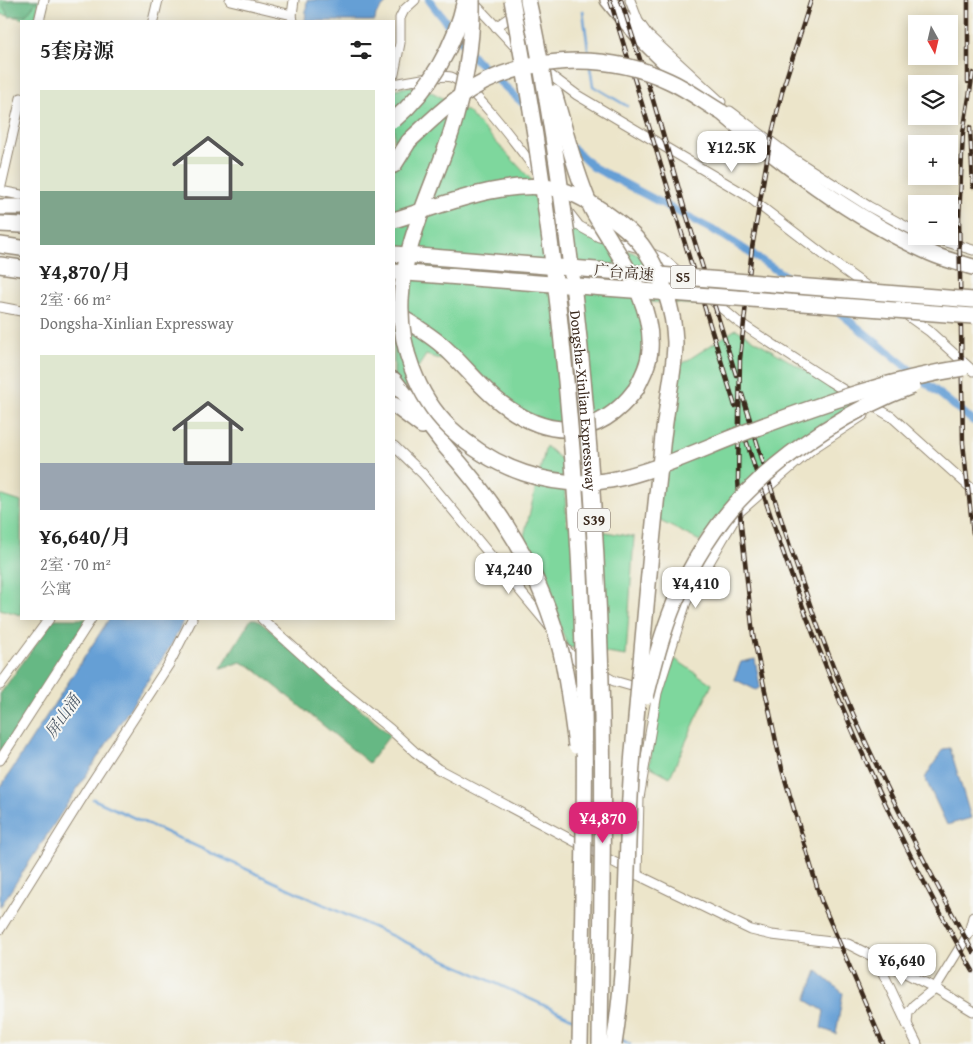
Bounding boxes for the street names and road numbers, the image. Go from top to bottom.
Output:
street label: 广台高速 [593,259,655,285]
road number: S5 [670,266,696,288]
street label: Dongsha-Xinlian Expressway [566,309,603,493]
road number: S39 [578,508,610,532]

